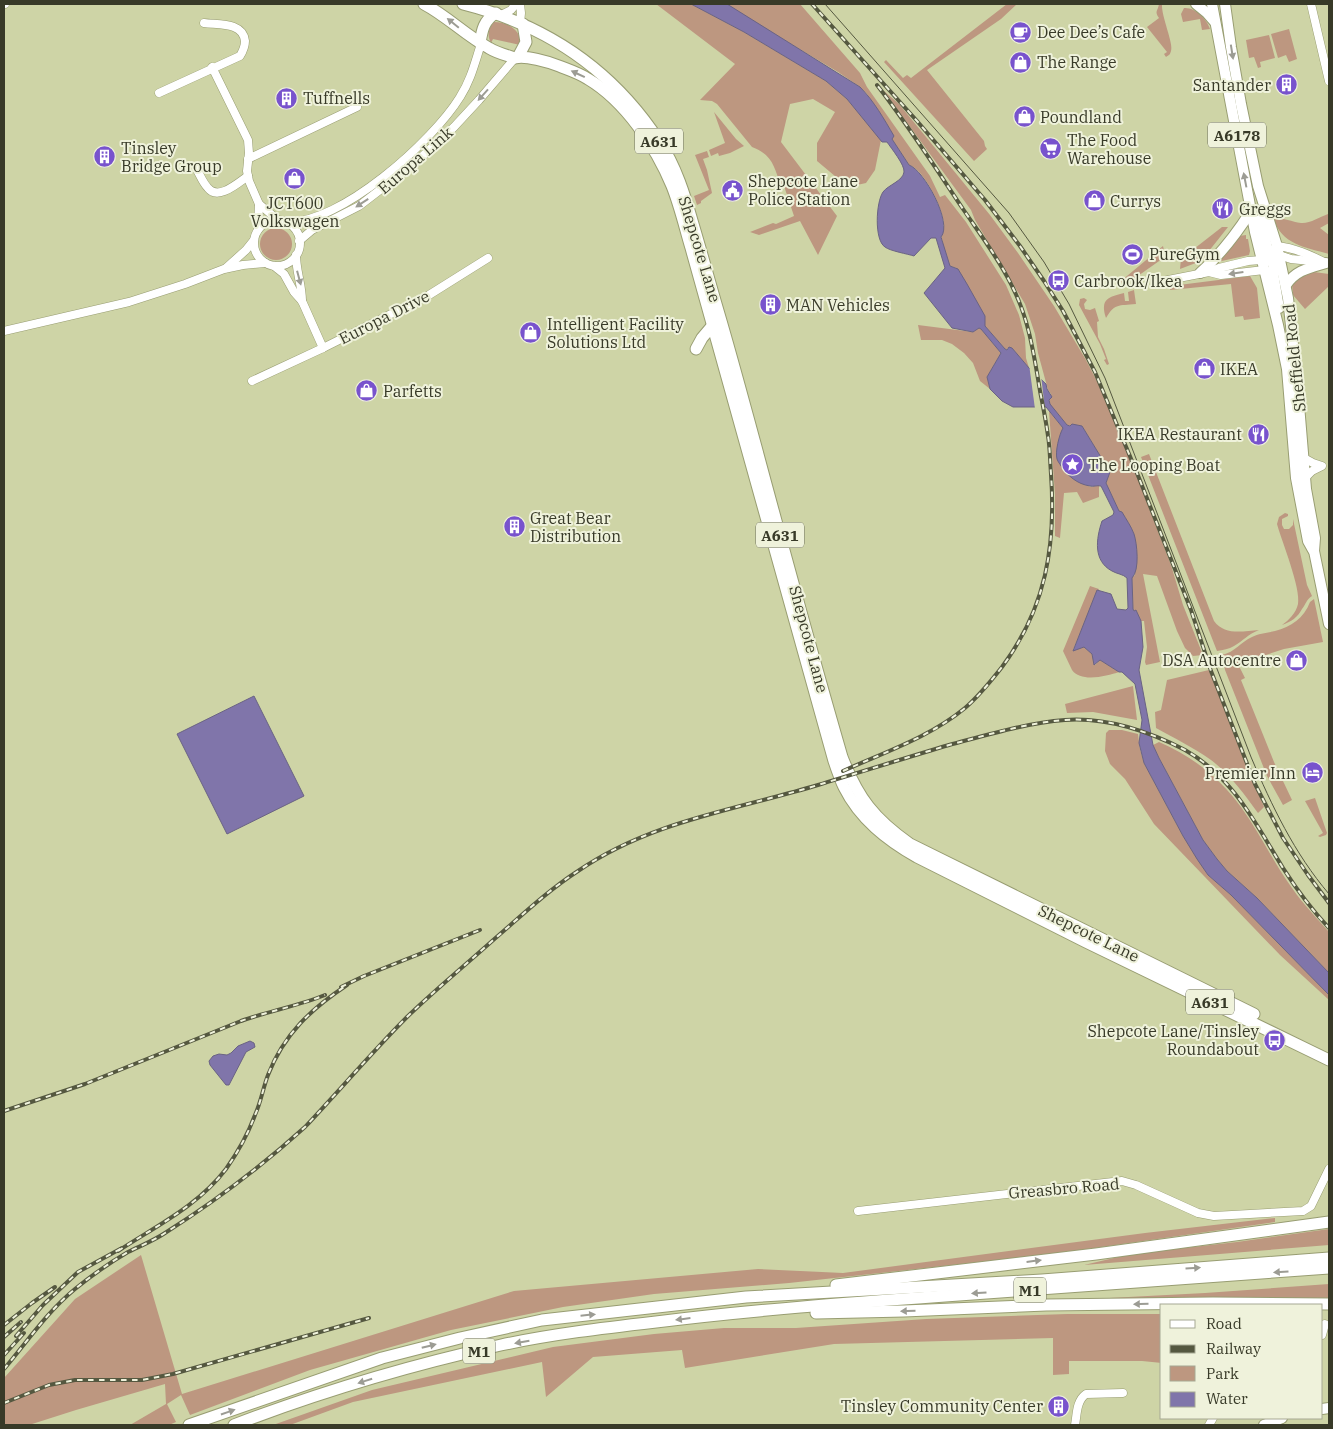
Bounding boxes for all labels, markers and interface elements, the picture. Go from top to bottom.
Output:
one-way arrow [446,17,459,28]
cafe icon: Dee Dee’s Cafe [1009,20,1033,44]
place label: Dee Dee’s Cafe [1037,22,1145,42]
one-way arrow [1228,44,1236,60]
shop icon: The Range [1009,50,1033,74]
place label: The Range [1037,52,1117,72]
one-way arrow [571,70,585,78]
building icon: Santander [1275,73,1299,97]
place label: Santander [1193,75,1271,95]
building icon: Tuffnells [275,86,299,110]
place label: Tuffnells [303,88,370,108]
one-way arrow [477,89,489,101]
shop icon: Poundland [1012,105,1036,129]
place label: Poundland [1040,107,1122,127]
street label: Europa Link [373,122,457,198]
road number: A6178 [1208,122,1266,148]
road number: A631 [635,128,683,154]
place label: The Food Warehouse [1067,130,1151,168]
supermarket icon: The Food Warehouse [1039,137,1063,161]
place label: Tinsley Bridge Group [121,138,222,176]
building icon: Tinsley Bridge Group [93,145,117,169]
shop icon: JCT600 Volkswagen [283,167,307,191]
place label: Shepcote Lane Police Station [748,171,858,209]
one-way arrow [1241,171,1249,187]
public building icon: Shepcote Lane Police Station [720,178,744,202]
shop icon: Currys [1082,189,1106,213]
place label: Currys [1110,191,1161,211]
place label: JCT600 Volkswagen [250,193,340,231]
street label: Shepcote Lane [674,193,726,305]
restaurant icon: Greggs [1211,197,1235,221]
one-way arrow [356,199,369,208]
place label: Greggs [1239,199,1291,219]
sports icon: PureGym [1121,242,1145,266]
place label: PureGym [1149,244,1220,264]
bus stop icon: Carbrook/Ikea [1046,269,1070,293]
one-way arrow [1228,269,1244,277]
one-way arrow [295,270,303,286]
place label: Carbrook/Ikea [1074,271,1183,291]
street label: Europa Drive [335,286,433,348]
building icon: MAN Vehicles [758,293,782,317]
place label: MAN Vehicles [786,295,890,315]
street label: Sheffield Road [1278,303,1310,413]
place label: Intelligent Facility Solutions Ltd [547,314,684,352]
shop icon: Intelligent Facility Solutions Ltd [519,321,543,345]
shop icon: IKEA [1192,357,1216,381]
place label: IKEA [1220,359,1258,379]
shop icon: Parfetts [355,379,379,403]
place label: Parfetts [383,381,442,401]
restaurant icon: IKEA Restaurant [1246,422,1270,446]
place label: IKEA Restaurant [1118,424,1242,444]
place icon: The Looping Boat [1060,453,1084,477]
place label: The Looping Boat [1088,455,1220,475]
place label: Great Bear Distribution [530,508,621,546]
building icon: Great Bear Distribution [502,515,526,539]
road number: A631 [756,522,804,548]
street label: Shepcote Lane [785,583,833,695]
shop icon: DSA Autocentre [1285,648,1309,672]
place label: DSA Autocentre [1162,650,1281,670]
hotel icon: Premier Inn [1300,761,1324,785]
place label: Premier Inn [1205,763,1296,783]
street label: Shepcote Lane [1035,900,1143,966]
road number: A631 [1186,990,1234,1014]
place label: Shepcote Lane/Tinsley Roundabout [1087,1021,1259,1059]
bus stop icon: Shepcote Lane/Tinsley Roundabout [1263,1028,1287,1052]
street label: Greasbro Road [1008,1173,1121,1203]
one-way arrow [1026,1257,1042,1265]
one-way arrow [1185,1264,1201,1272]
one-way arrow [1272,1268,1288,1276]
road number: M1 [1014,1278,1046,1302]
one-way arrow [971,1290,987,1298]
one-way arrow [1132,1300,1148,1308]
legend [1160,1304,1323,1419]
one-way arrow [900,1307,916,1315]
one-way arrow [581,1311,597,1319]
text: Road [1206,1314,1242,1333]
one-way arrow [675,1315,691,1323]
road number: M1 [463,1338,495,1364]
one-way arrow [514,1338,530,1346]
text: Railway [1206,1339,1261,1358]
one-way arrow [421,1342,436,1350]
text: Park [1206,1364,1239,1383]
one-way arrow [357,1378,372,1386]
text: Water [1206,1389,1248,1408]
building icon: Tinsley Community Center [1047,1394,1071,1418]
place label: Tinsley Community Center [841,1396,1043,1416]
one-way arrow [220,1408,235,1415]

